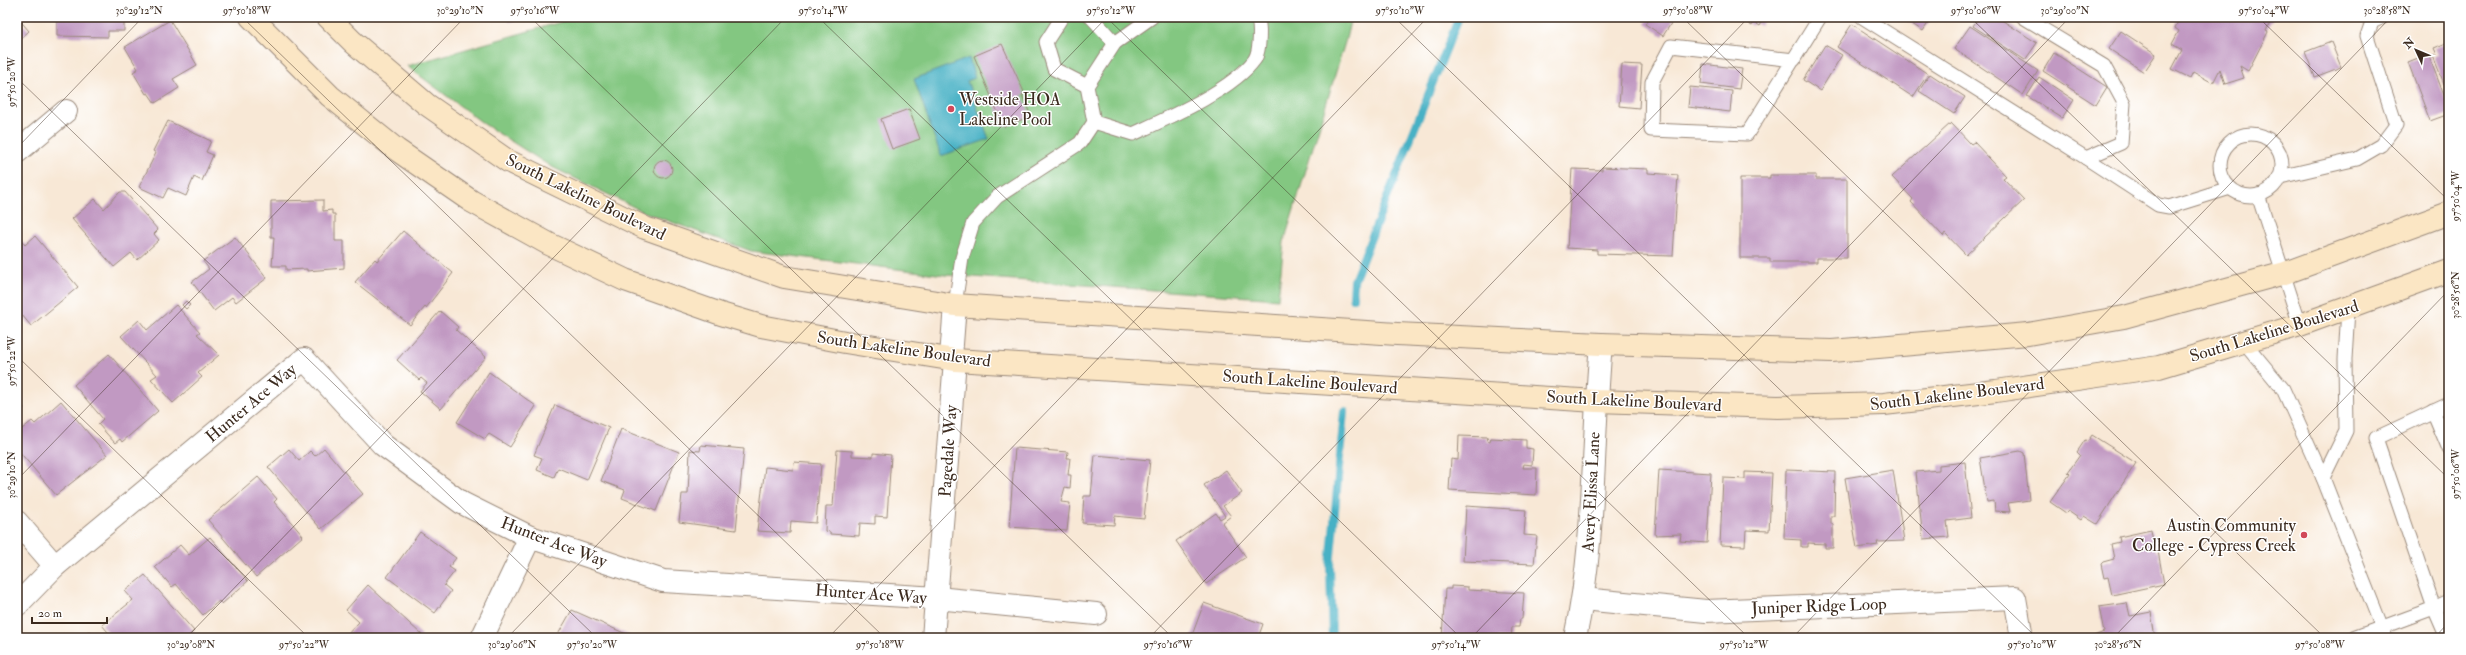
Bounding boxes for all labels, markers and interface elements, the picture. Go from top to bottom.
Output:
text: 30°29'12"N [115,5,163,17]
text: 97°50'18"W [222,5,272,17]
text: 30°29'10"N [436,5,484,17]
text: 97°50'16"W [510,5,560,17]
text: 97°50'14"W [798,5,848,17]
text: 97°50'12"W [1086,5,1136,17]
text: 97°50'10"W [1375,5,1425,17]
text: 97°50'08"W [1662,5,1714,17]
text: 97°50'06"W [1950,5,2002,17]
text: 30°29'00"N [2041,5,2089,17]
text: 97°50'04"W [2238,5,2290,17]
text: 30°28'58"N [2363,5,2411,17]
north arrow [2396,30,2436,70]
text: N [2400,35,2418,52]
text: 97°50'20"W [6,56,18,108]
place label: Westside HOA Lakeline Pool [958,89,1061,130]
marker: Westside HOA Lakeline Pool [946,104,956,114]
street label: South Lakeline Boulevard [503,149,670,245]
text: 97°50'04"W [2450,170,2462,222]
text: 30°28'56"N [2450,271,2462,319]
street label: South Lakeline Boulevard [2187,295,2362,367]
street label: South Lakeline Boulevard [816,326,993,372]
text: 97°50'22"W [6,335,18,387]
street label: Hunter Ace Way [201,359,302,448]
street label: South Lakeline Boulevard [1222,365,1399,399]
street label: South Lakeline Boulevard [1869,373,2046,415]
street label: South Lakeline Boulevard [1546,386,1723,416]
street label: Pagedale Way [934,404,963,498]
street label: Avery Elissa Lane [1577,431,1606,554]
text: 97°50'06"W [2450,448,2462,500]
text: 30°29'10"N [6,451,18,499]
street label: Hunter Ace Way [497,512,611,573]
place label: Austin Community College - Cypress Creek [2132,515,2297,557]
marker: Austin Community College - Cypress Creek [2299,530,2309,540]
street label: Hunter Ace Way [814,580,928,609]
street label: Juniper Ridge Loop [1750,593,1888,620]
scale bar [32,599,107,625]
text: 20 m [38,606,63,621]
text: 30°29'08"N [167,639,215,651]
text: 97°50'22"W [278,639,330,651]
text: 30°29'06"N [488,639,536,651]
text: 97°50'20"W [566,639,618,651]
text: 97°50'18"W [855,639,905,651]
text: 97°50'16"W [1143,639,1193,651]
text: 97°50'14"W [1431,639,1481,651]
text: 97°50'12"W [1719,639,1769,651]
text: 97°50'10"W [2007,639,2057,651]
text: 30°28'56"N [2094,639,2142,651]
text: 97°50'08"W [2294,639,2346,651]

